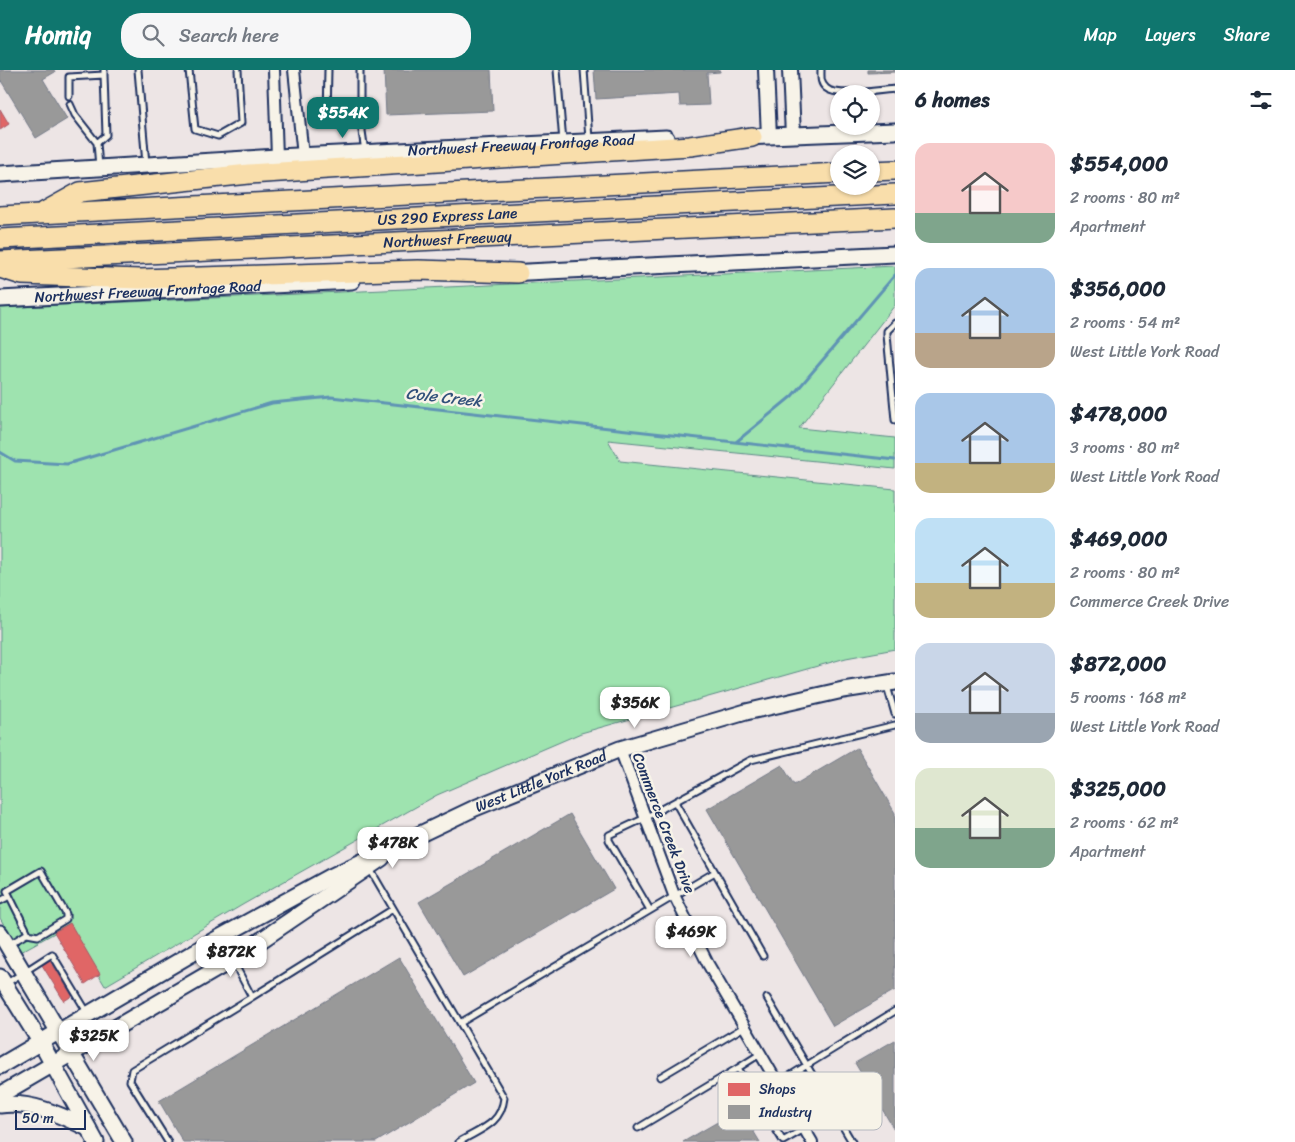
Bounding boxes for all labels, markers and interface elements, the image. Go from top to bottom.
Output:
search box [121,13,471,58]
text: Homiq [25,14,91,56]
text: Search here [179,19,279,52]
text: Map [1084,19,1117,51]
text: Layers [1145,19,1196,51]
text: Share [1224,19,1270,51]
icon: search [139,21,167,49]
text: 6 homes [915,81,990,119]
map controls [830,85,880,195]
button: locate [830,85,880,135]
icon: filters [1247,86,1275,114]
pin: $554K [308,97,378,139]
text: $554K [318,98,368,127]
street label: Northwest Freeway Frontage Road [407,126,636,164]
button: layers [830,145,880,195]
text: $554,000 [1070,145,1168,183]
icon: home [955,163,1015,223]
text: 2 rooms · 80 m² [1070,183,1180,212]
street label: US 290 Express Lane [377,200,518,233]
text: Apartment [1070,212,1146,241]
street label: Northwest Freeway [383,223,513,256]
text: $356,000 [1070,270,1166,308]
street label: Northwest Freeway Frontage Road [34,273,263,310]
icon: home [955,288,1015,348]
text: 2 rooms · 54 m² [1070,308,1180,337]
text: West Little York Road [1070,337,1219,366]
water label: Cole Creek [405,379,485,416]
text: $478,000 [1070,395,1167,433]
icon: home [955,413,1015,473]
text: 3 rooms · 80 m² [1070,433,1180,462]
text: West Little York Road [1070,462,1219,491]
text: $469,000 [1070,520,1168,558]
icon: home [955,538,1015,598]
text: 2 rooms · 80 m² [1070,558,1180,587]
text: Commerce Creek Drive [1070,587,1229,616]
text: $872,000 [1070,645,1166,683]
icon: home [955,663,1015,723]
text: 5 rooms · 168 m² [1070,683,1187,712]
pin: $356K [600,686,670,729]
text: $356K [611,688,659,717]
text: West Little York Road [1070,712,1219,741]
street label: West Little York Road [471,742,612,820]
street label: Commerce Creek Drive [625,749,703,898]
text: $325,000 [1070,770,1166,808]
icon: home [955,788,1015,848]
text: 2 rooms · 62 m² [1070,808,1179,837]
pin: $478K [358,826,428,869]
text: $478K [368,828,418,857]
text: Apartment [1070,837,1146,866]
pin: $469K [656,916,726,958]
text: $469K [666,917,716,946]
pin: $872K [196,936,266,978]
text: $872K [207,937,255,966]
pin: $325K [59,1020,129,1062]
text: $325K [70,1021,118,1050]
legend [718,1072,882,1130]
text: Shops [759,1077,796,1102]
text: Industry [758,1100,813,1125]
text: 50 m [22,1106,54,1131]
scale bar [15,1107,86,1130]

